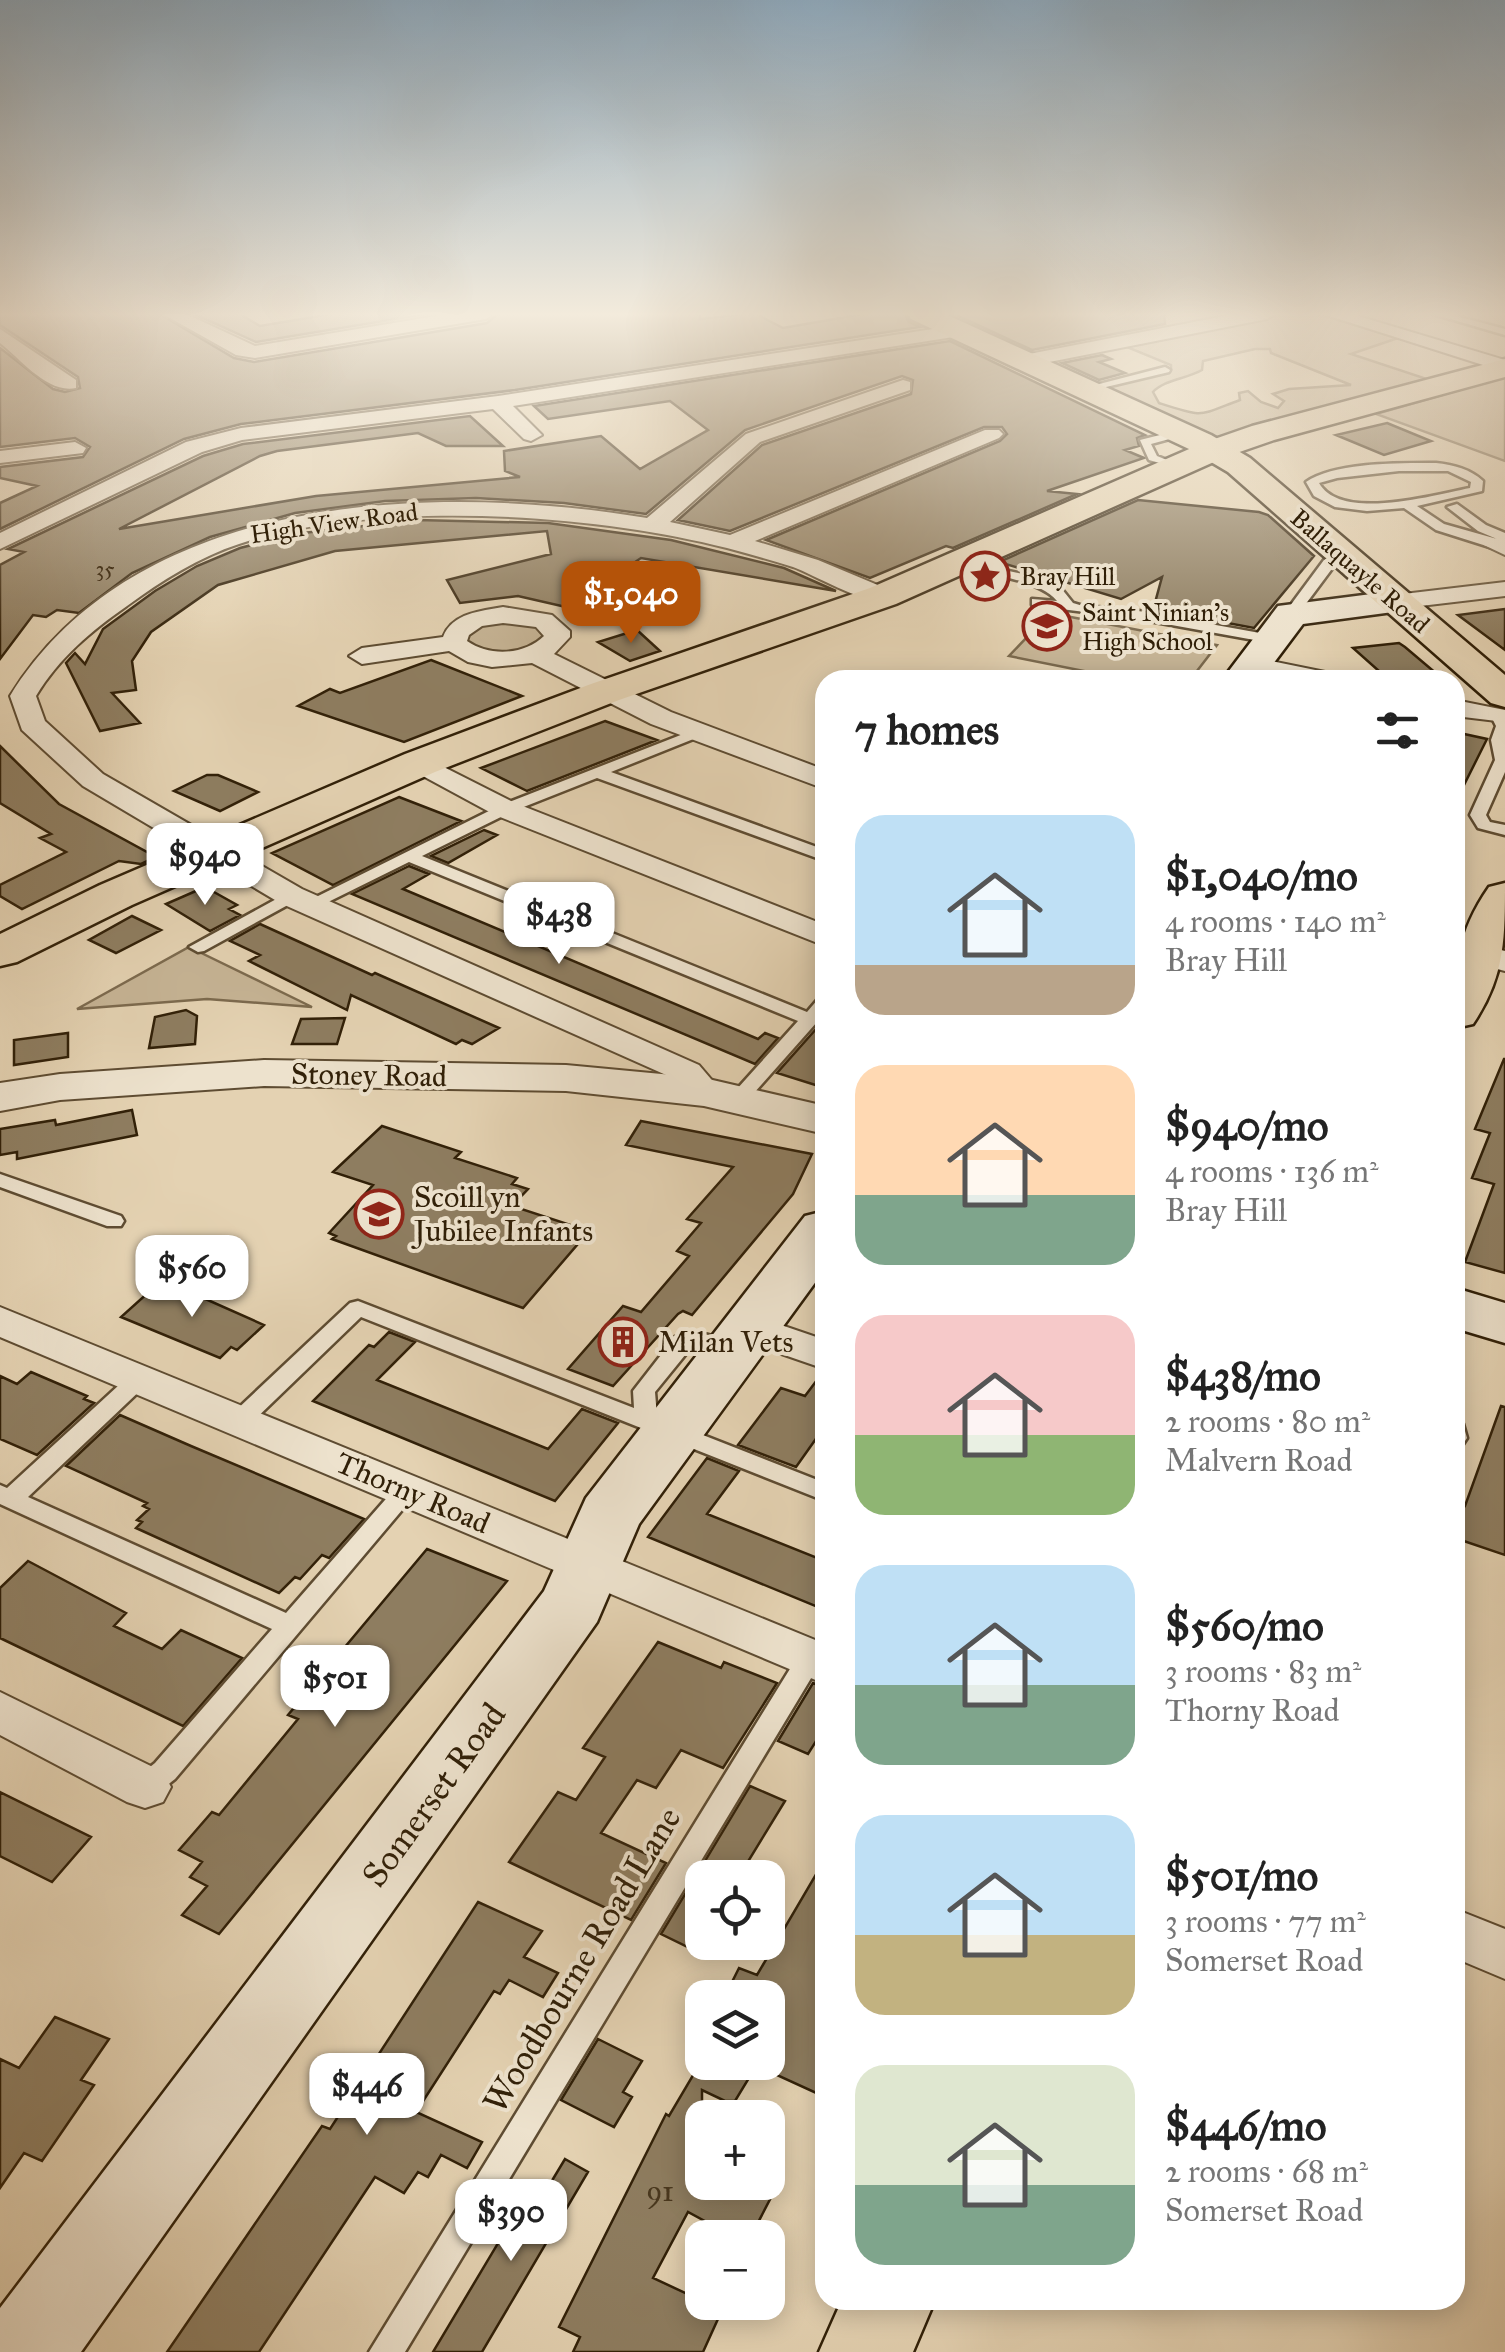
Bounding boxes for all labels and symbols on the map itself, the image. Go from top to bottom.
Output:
street label: High View Road [248,496,420,550]
street label: Ballaquayle Road [1284,502,1436,640]
place icon: Bray Hill [959,550,1011,602]
house number: 35 [95,555,115,582]
pin: $1,040 [550,561,712,646]
place label: Bray Hill [1020,561,1115,592]
place label: Saint Ninian's High School [1082,597,1229,657]
school or university icon: Saint Ninian's High School [1021,600,1073,652]
pin: $940 [146,823,264,908]
pin: $438 [500,882,618,967]
street label: Stoney Road [291,1056,447,1094]
place label: Scoill yn Jubilee Infants [411,1179,593,1249]
school or university icon: Scoill yn Jubilee Infants [353,1188,405,1240]
pin: $560 [133,1235,251,1320]
building icon: Milan Vets [597,1316,649,1368]
place label: Milan Vets [658,1324,793,1360]
street label: Thorny Road [331,1444,495,1542]
pin: $501 [276,1645,394,1730]
street label: Somerset Road [353,1694,515,1895]
street label: Woodbourne Road Lane [474,1799,690,2121]
pin: $446 [308,2053,426,2138]
house number: 91 [646,2173,674,2210]
pin: $390 [452,2179,570,2264]

